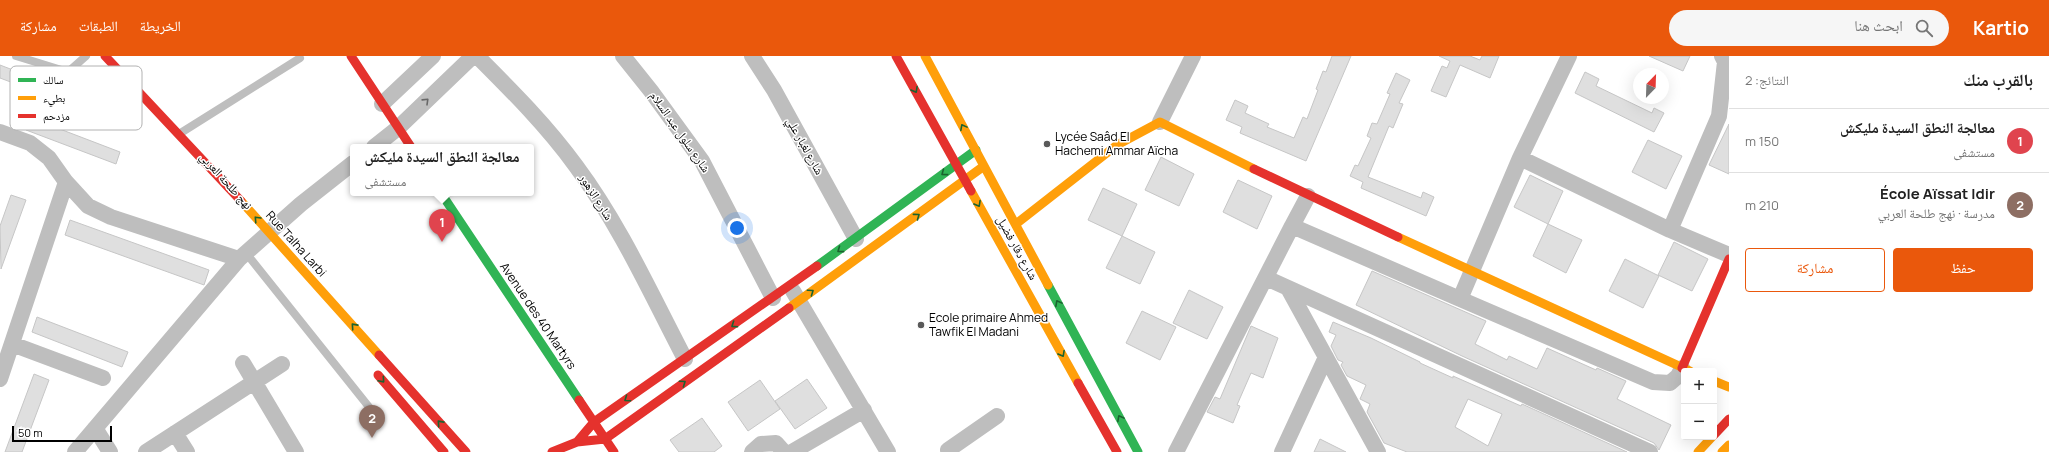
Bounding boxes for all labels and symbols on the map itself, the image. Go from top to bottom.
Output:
legend [10,66,142,130]
north arrow [1633,68,1669,104]
text: سالك [43,72,63,87]
one-way arrow [911,86,918,93]
street label: شارع سلول عبد السلام [646,88,715,176]
text: بطيء [43,90,65,107]
one-way arrow [421,98,429,106]
text: مزدحم [43,108,70,124]
street label: شارع لغبار علي [781,114,828,179]
one-way arrow [961,124,968,131]
place label: Lycée Saâd El Hachemi Ammar Aïcha [1055,128,1178,159]
marker: Lycée Saâd El Hachemi Ammar Aïcha [1042,139,1052,149]
street label: نهج طلحة العربي [195,148,257,214]
one-way arrow [942,168,949,175]
street label: شارع الزهور [575,169,617,223]
one-way arrow [973,200,981,207]
street label: Rue Talha Larbi [262,207,330,280]
pin: 1 [429,209,455,242]
one-way arrow [912,213,919,220]
street label: شارع دقار فضيل [993,213,1042,283]
one-way arrow [255,216,262,224]
your location [727,218,747,238]
one-way arrow [837,245,844,252]
street label: Avenue des 40 Martyrs [496,259,581,373]
one-way arrow [807,290,814,297]
one-way arrow [1055,300,1063,307]
place label: Ecole primaire Ahmed Tawfik El Madani [929,309,1048,340]
one-way arrow [731,320,738,327]
marker: Ecole primaire Ahmed Tawfik El Madani [916,320,926,330]
one-way arrow [351,323,358,331]
one-way arrow [1057,350,1065,357]
one-way arrow [377,375,384,382]
one-way arrow [678,381,685,388]
one-way arrow [624,394,631,401]
pin: 2 [359,405,385,438]
one-way arrow [1117,414,1124,422]
one-way arrow [438,420,445,428]
scale bar [12,424,112,443]

